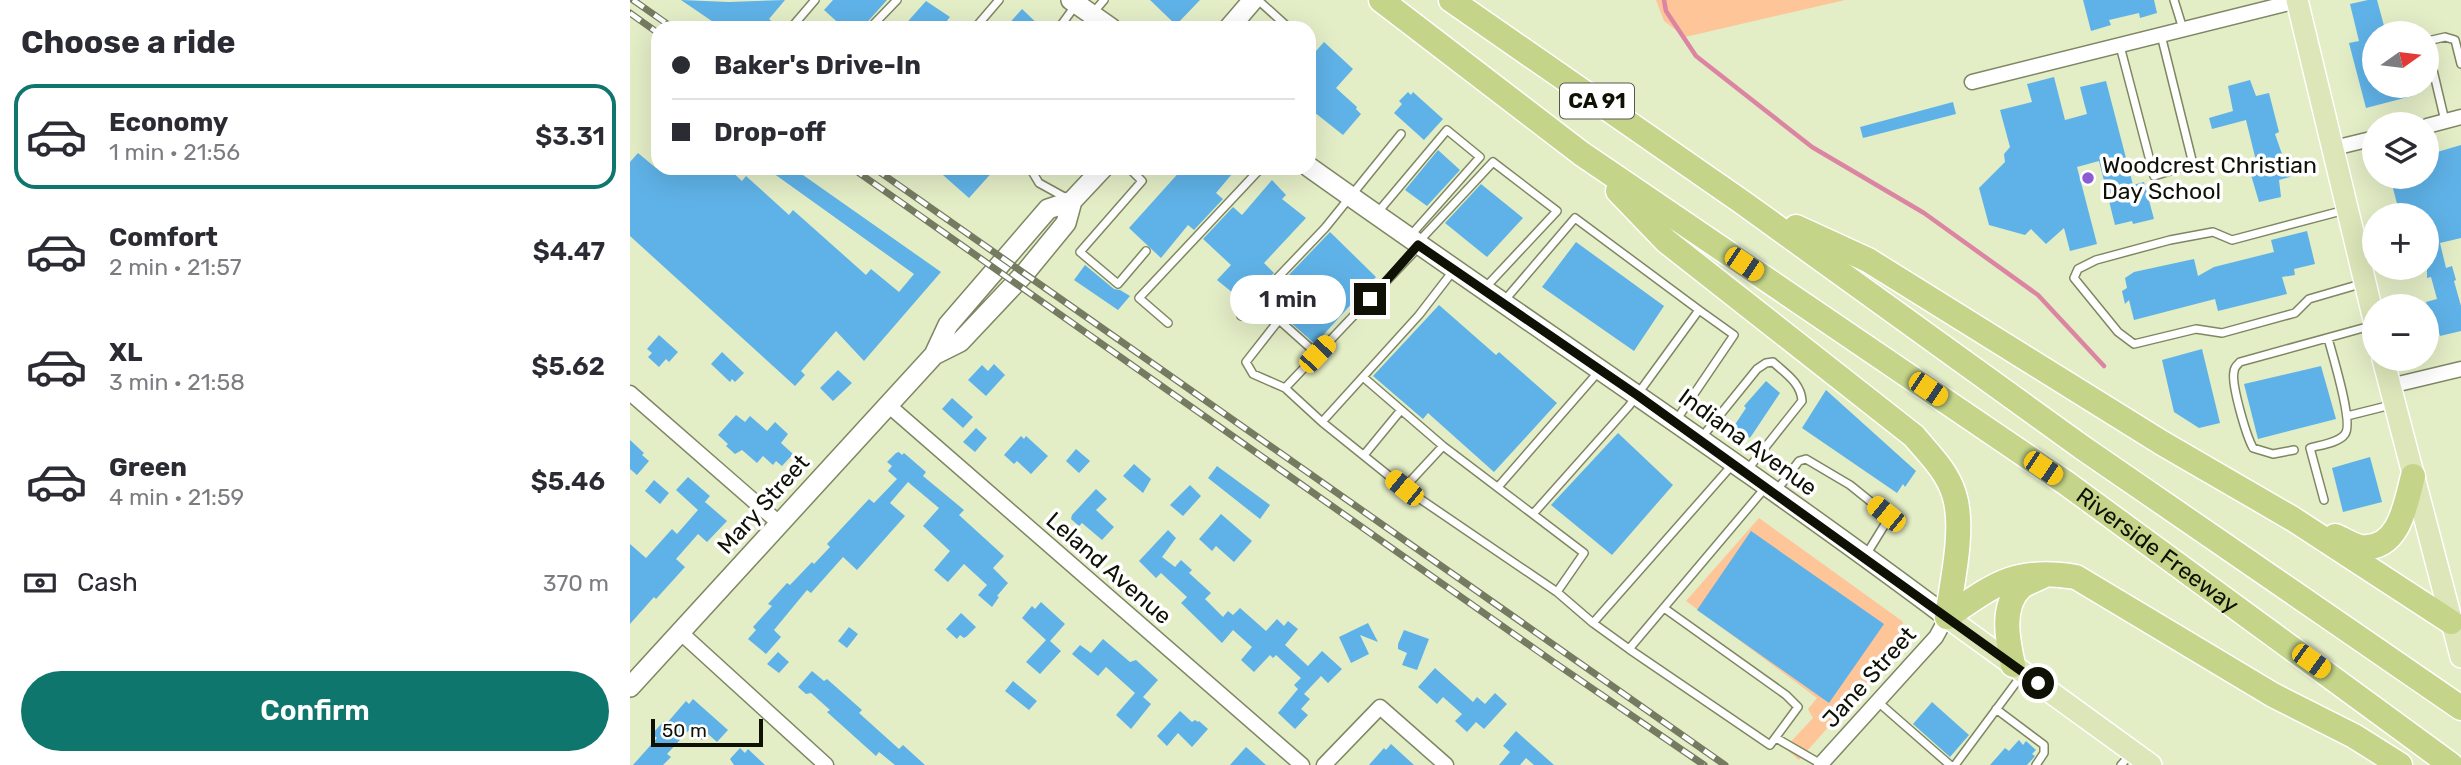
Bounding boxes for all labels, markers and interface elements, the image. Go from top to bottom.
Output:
north arrow [2362,21,2440,98]
map controls [2362,21,2439,371]
text: Choose a ride [21,23,235,61]
text: Baker's Drive-In [714,50,921,81]
road number: CA 91 [1560,84,1634,119]
icon: car [25,105,88,168]
text: Economy [109,107,228,138]
button: layers [2362,112,2439,189]
text: Drop-off [714,117,826,148]
text: $3.31 [535,121,605,152]
text: 1 min · 21:56 [109,138,240,166]
place label: Woodcrest Christian Day School [2102,151,2317,205]
marker: Woodcrest Christian Day School [2080,170,2096,186]
button: + [2362,203,2439,280]
icon: car [25,220,88,283]
text: Comfort [109,222,218,253]
text: $4.47 [533,236,605,267]
car [1721,244,1768,284]
text: 2 min · 21:57 [109,253,242,281]
callout: 1 min [1230,274,1346,324]
route end [1354,283,1386,315]
text: 1 min [1259,285,1317,313]
button: − [2362,294,2439,371]
car [1295,331,1340,377]
icon: car [25,335,88,398]
text: XL [109,337,142,368]
text: $5.62 [532,351,605,382]
text: 3 min · 21:58 [109,368,245,396]
car [1905,369,1952,409]
street label: Indiana Avenue [1673,382,1823,502]
car [2020,448,2067,488]
street label: Mary Street [711,449,815,559]
icon: car [25,450,88,513]
text: Green [109,452,187,483]
text: $5.46 [531,466,605,497]
car [1382,467,1427,509]
street label: Riverside Freeway [2071,481,2245,619]
text: 4 min · 21:59 [109,483,244,511]
car [1864,493,1909,535]
street label: Leland Avenue [1041,506,1177,630]
icon: cash [21,564,59,602]
text: Cash [77,567,138,598]
text: 370 m [543,569,609,597]
street label: Jane Street [1816,621,1922,733]
car [2288,640,2335,682]
route start [2022,667,2054,699]
button: Confirm [21,671,609,751]
scale bar [651,716,763,748]
text: 50 m [662,719,707,742]

